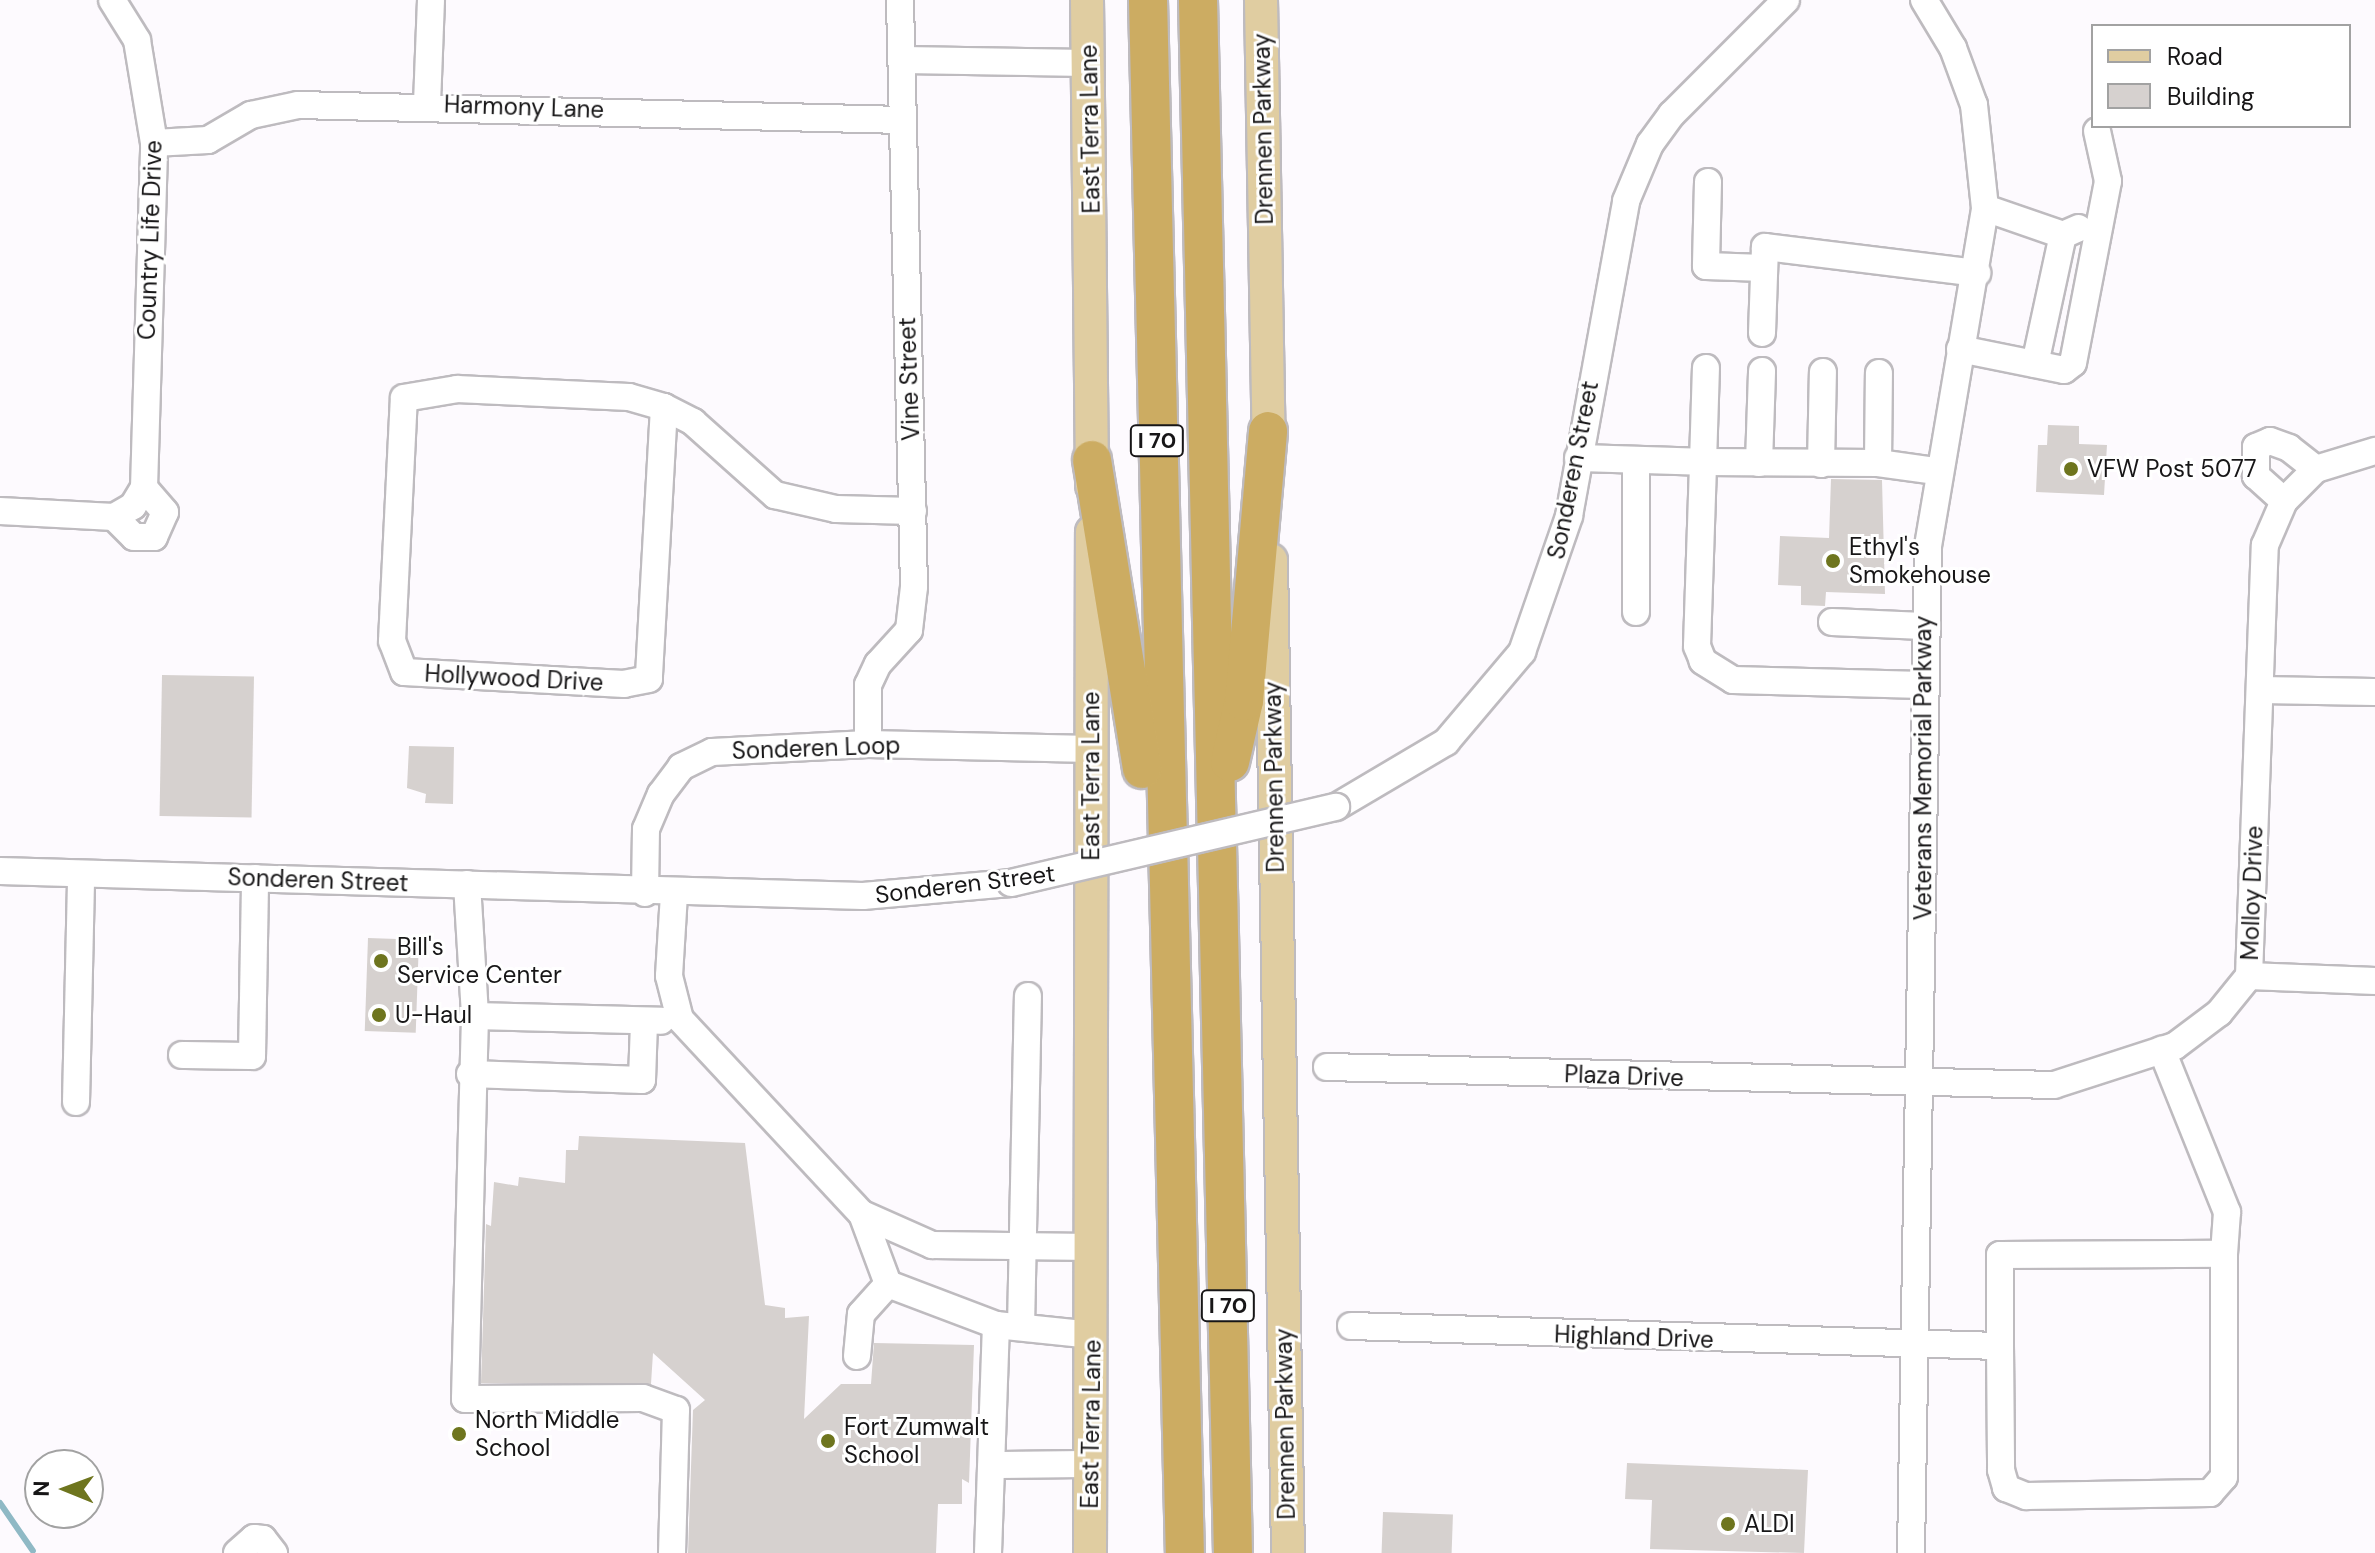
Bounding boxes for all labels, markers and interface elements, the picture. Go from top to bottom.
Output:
legend [2091,24,2351,128]
street label: Drennen Parkway [1247,33,1279,225]
text: Road [2167,41,2223,72]
street label: East Terra Lane [1074,44,1106,214]
text: Building [2167,81,2254,112]
street label: Harmony Lane [443,90,605,124]
street label: Country Life Drive [132,140,168,340]
street label: Vine Street [892,317,926,441]
street label: Sonderen Street [1542,378,1604,562]
road number: I 70 [1129,423,1185,459]
place label: VFW Post 5077 [2087,455,2257,483]
marker: VFW Post 5077 [2062,460,2080,478]
place label: Ethyl's Smokehouse [1849,533,1991,589]
marker: Ethyl's Smokehouse [1824,552,1842,570]
street label: Veterans Memorial Parkway [1909,616,1937,920]
street label: Hollywood Drive [424,659,604,697]
street label: Drennen Parkway [1258,681,1290,873]
street label: East Terra Lane [1077,691,1105,861]
street label: Sonderen Loop [731,731,901,765]
street label: Molloy Drive [2235,825,2269,961]
street label: Sonderen Street [873,859,1057,909]
street label: Sonderen Street [227,862,409,898]
place label: Bill's Service Center [397,933,562,989]
marker: Bill's Service Center [372,952,390,970]
place label: U-Haul [395,1001,472,1029]
marker: U-Haul [370,1006,388,1024]
street label: Plaza Drive [1564,1060,1684,1092]
road number: I 70 [1200,1288,1256,1324]
street label: Highland Drive [1554,1320,1714,1354]
street label: Drennen Parkway [1269,1328,1301,1520]
street label: East Terra Lane [1075,1339,1107,1509]
place label: North Middle School [475,1406,619,1462]
place label: Fort Zumwalt School [844,1413,989,1469]
marker: North Middle School [450,1425,468,1443]
marker: Fort Zumwalt School [819,1432,837,1450]
north arrow [24,1449,104,1529]
text: N [27,1480,56,1497]
place label: ALDI [1744,1510,1795,1538]
marker: ALDI [1719,1515,1737,1533]

